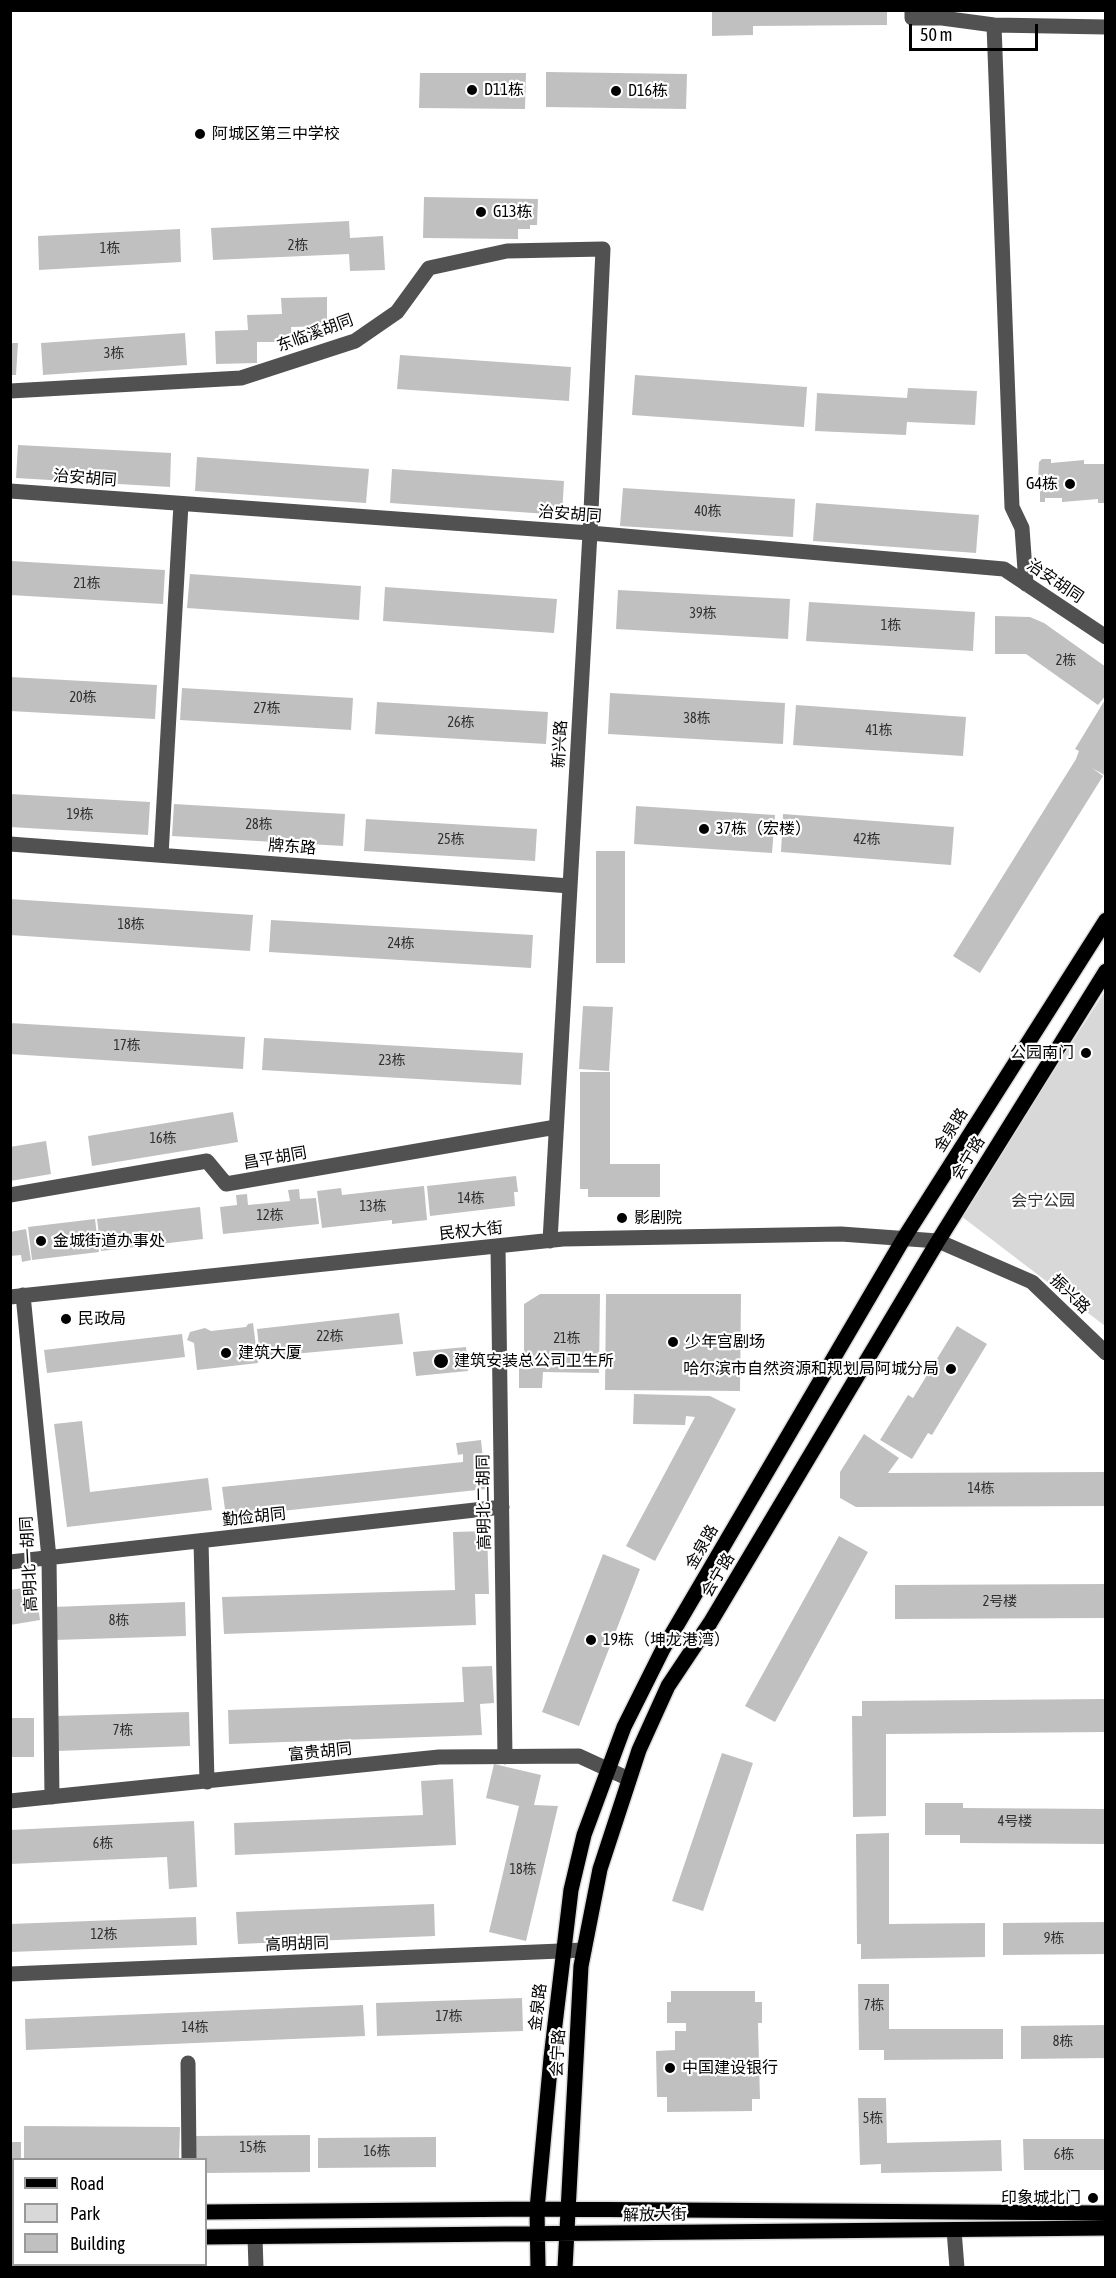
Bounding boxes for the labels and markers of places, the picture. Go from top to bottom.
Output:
place label: D11栋 [484,80,524,100]
place label: D16栋 [628,81,668,101]
marker: D11栋 [465,83,479,97]
marker: D16栋 [609,84,623,98]
place label: 阿城区第三中学校 [212,124,340,144]
marker: 阿城区第三中学校 [193,127,207,141]
place label: G13栋 [493,202,533,222]
marker: G13栋 [474,205,488,219]
place label: G4栋 [1026,474,1058,494]
marker: G4栋 [1063,477,1077,491]
place label: 37栋（宏楼） [716,819,811,839]
marker: 37栋（宏楼） [697,822,711,836]
place label: 公园南门 [1010,1043,1074,1063]
marker: 公园南门 [1079,1046,1093,1060]
place label: 影剧院 [634,1208,682,1228]
marker: 影剧院 [615,1211,629,1225]
place label: 金城街道办事处 [53,1231,165,1251]
marker: 金城街道办事处 [34,1234,48,1248]
place label: 民政局 [78,1309,126,1329]
marker: 民政局 [59,1312,73,1326]
place label: 少年宫剧场 [685,1332,765,1352]
marker: 少年宫剧场 [666,1335,680,1349]
place label: 建筑大厦 [238,1343,302,1363]
marker: 建筑大厦 [219,1346,233,1360]
place label: 建筑安装总公司卫生所 [454,1351,614,1371]
marker: 建筑安装总公司卫生所 [432,1352,450,1370]
place label: 哈尔滨市自然资源和规划局阿城分局 [683,1359,939,1379]
marker: 哈尔滨市自然资源和规划局阿城分局 [944,1362,958,1376]
place label: 19栋（坤龙港湾） [603,1630,730,1650]
marker: 19栋（坤龙港湾） [584,1633,598,1647]
place label: 中国建设银行 [682,2058,778,2078]
marker: 中国建设银行 [663,2061,677,2075]
place label: 印象城北门 [1001,2188,1081,2208]
marker: 印象城北门 [1086,2191,1100,2205]

